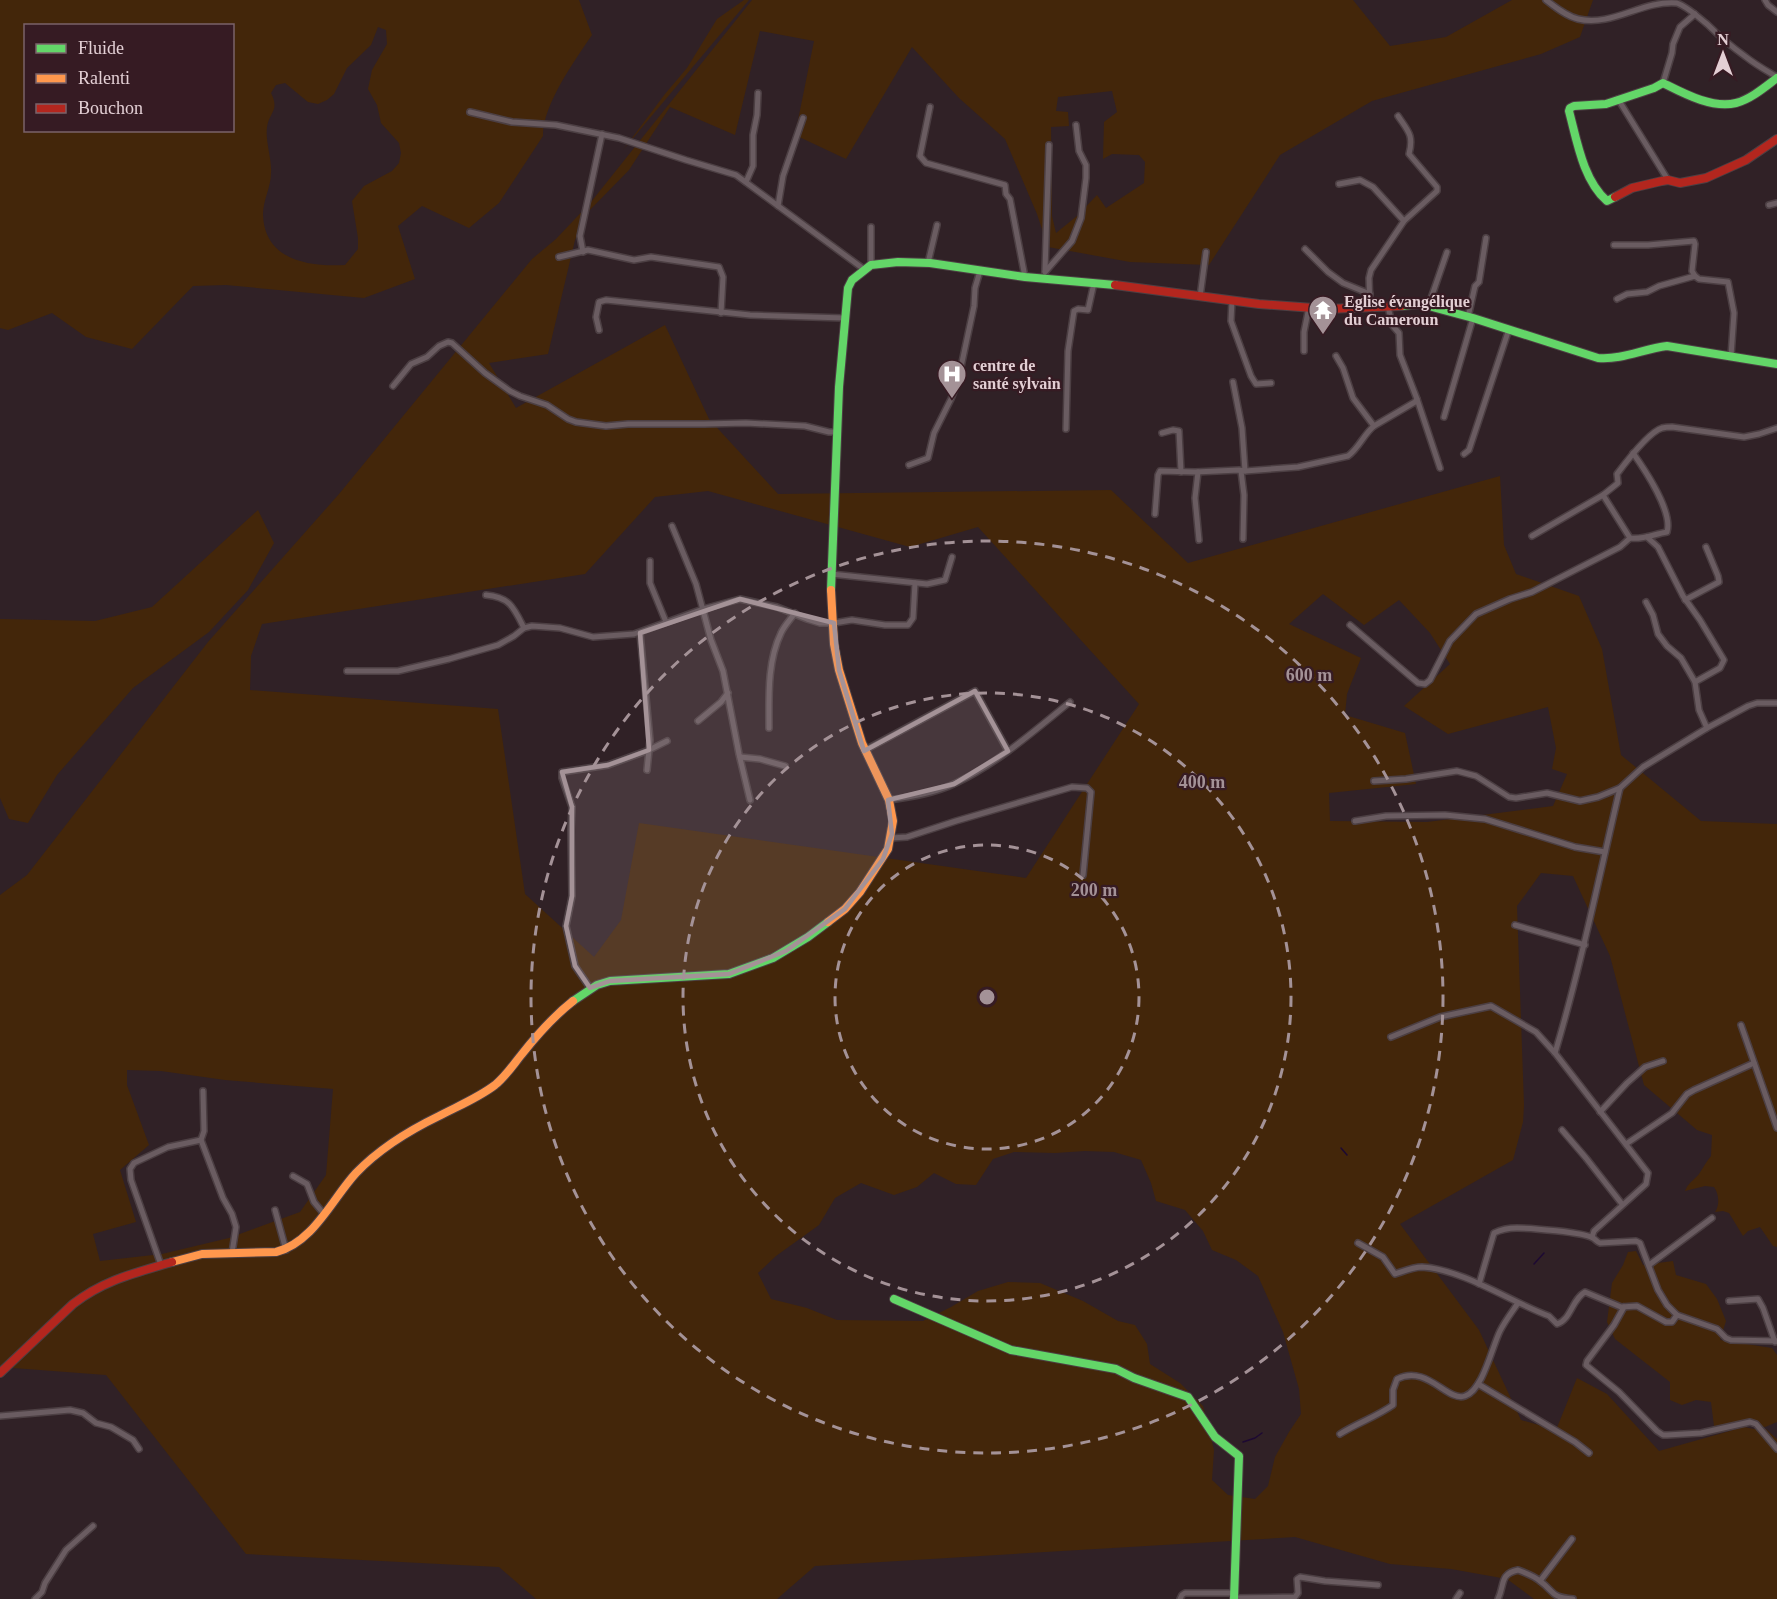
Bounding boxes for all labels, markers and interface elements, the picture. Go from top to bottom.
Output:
legend [24,24,234,132]
north arrow [1693,24,1753,84]
text: N [1717,31,1729,48]
text: Fluide [78,38,124,58]
text: Ralenti [78,68,130,88]
text: Bouchon [78,98,143,118]
place label: Eglise évangélique du Cameroun [1344,293,1470,328]
temple icon: Eglise évangélique du Cameroun [1307,294,1339,336]
place label: centre de santé sylvain [973,357,1061,393]
hospital icon: centre de santé sylvain [936,358,968,400]
text: 600 m [1286,665,1332,685]
text: 400 m [1179,772,1225,792]
text: 200 m [1071,880,1117,900]
centre of rings [977,987,997,1007]

